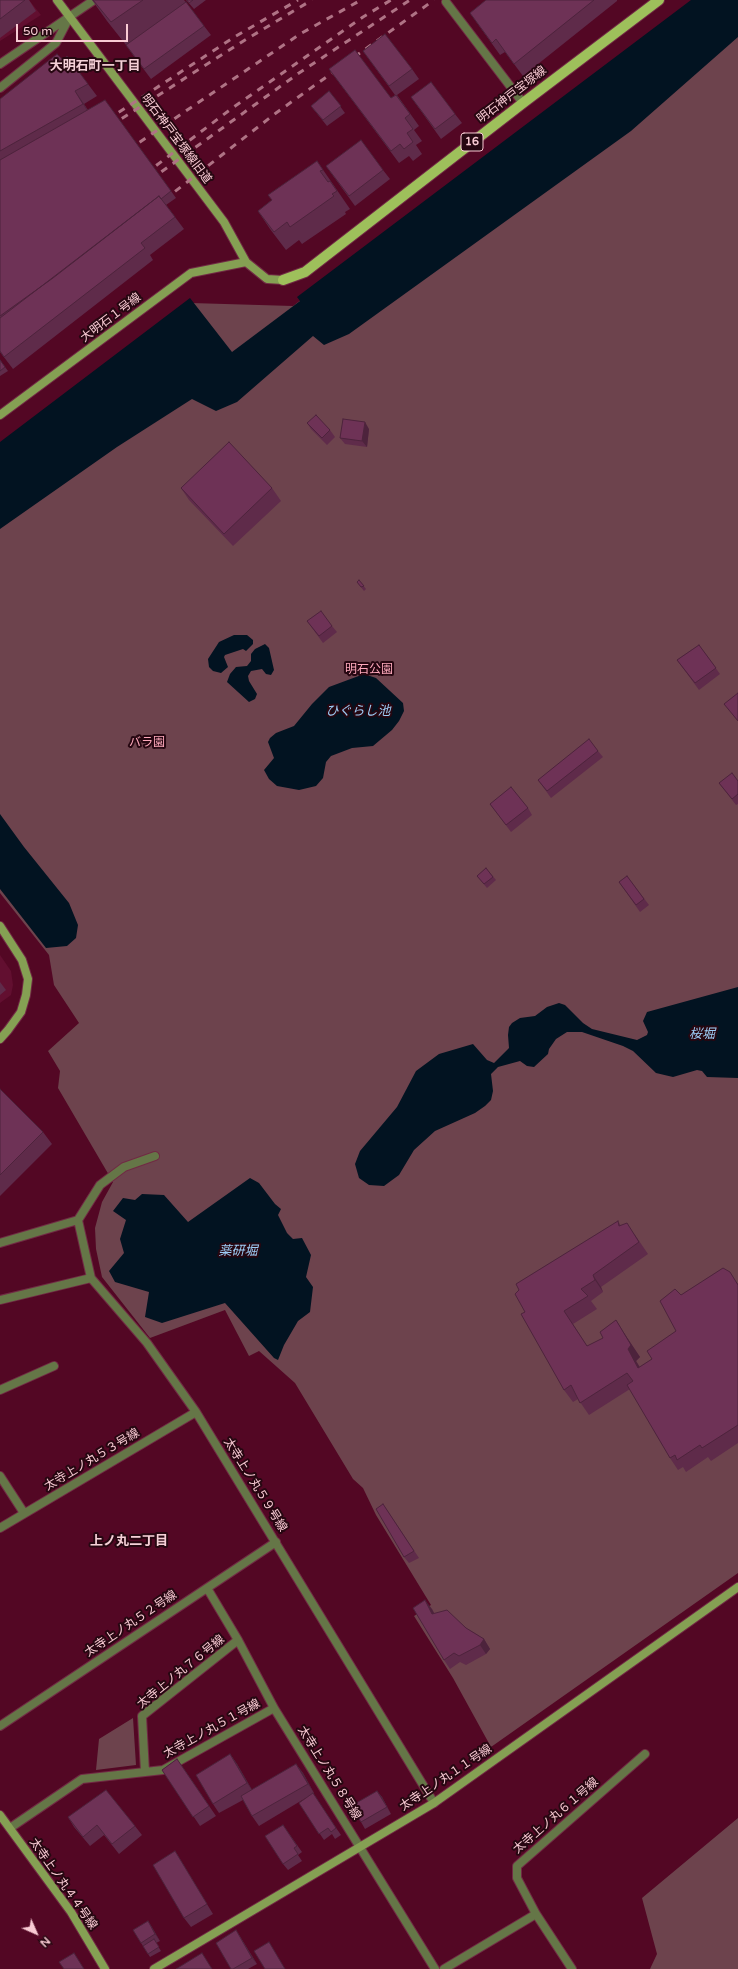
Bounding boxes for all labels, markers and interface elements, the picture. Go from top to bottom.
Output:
scale bar [18,16,130,42]
text: 50 m [23,24,52,38]
district label: 大明石町一丁目 [50,59,140,75]
street label: 明石神戸宝塚線 [474,63,550,127]
street label: 明石神戸宝塚線旧道 [138,92,214,186]
road number: 16 [461,133,483,151]
street label: 大明石１号線 [78,291,144,345]
park label: 明石公園 [345,663,393,677]
water label: ひぐらし池 [326,704,390,720]
park label: バラ園 [129,736,165,750]
water label: 桜堀 [689,1027,715,1043]
water label: 薬研堀 [219,1244,257,1260]
street label: 太寺上ノ丸５３号線 [42,1426,142,1494]
street label: 太寺上ノ丸５９号線 [220,1435,290,1535]
district label: 上ノ丸二丁目 [90,1534,168,1550]
street label: 太寺上ノ丸５２号線 [82,1588,180,1660]
street label: 太寺上ノ丸７６号線 [135,1632,227,1712]
street label: 太寺上ノ丸５１号線 [161,1697,263,1761]
street label: 太寺上ノ丸５８号線 [294,1723,364,1823]
street label: 太寺上ノ丸１１号線 [397,1742,495,1814]
street label: 太寺上ノ丸６１号線 [511,1775,601,1857]
street label: 太寺上ノ丸４４号線 [26,1836,100,1932]
north arrow [16,1913,56,1953]
text: N [37,1934,53,1950]

